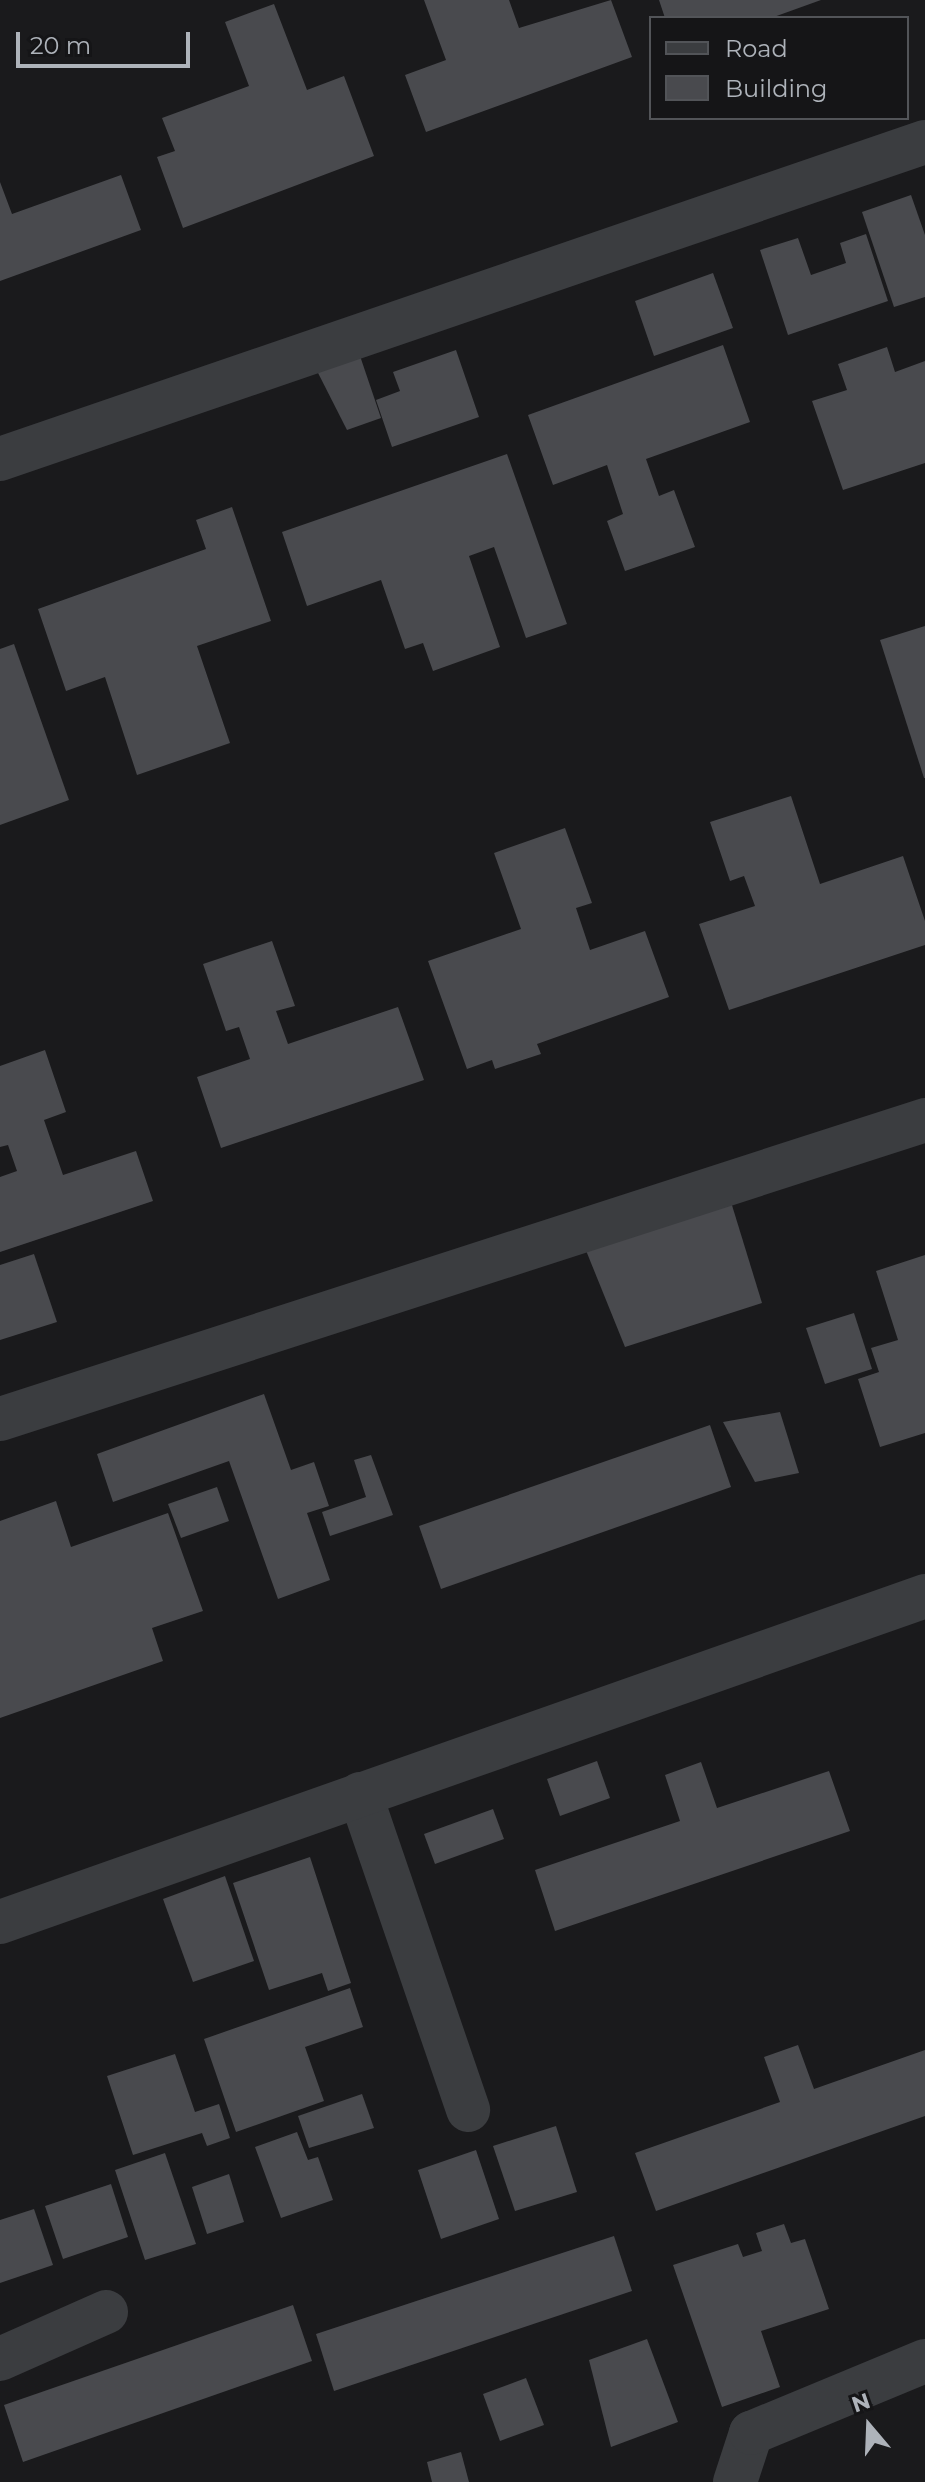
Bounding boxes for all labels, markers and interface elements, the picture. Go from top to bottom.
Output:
scale bar [20,16,194,66]
legend [649,16,909,120]
text: 20 m [30,31,91,60]
text: Road [725,34,788,63]
text: Building [725,74,828,103]
north arrow [829,2386,909,2466]
text: N [848,2387,874,2418]

